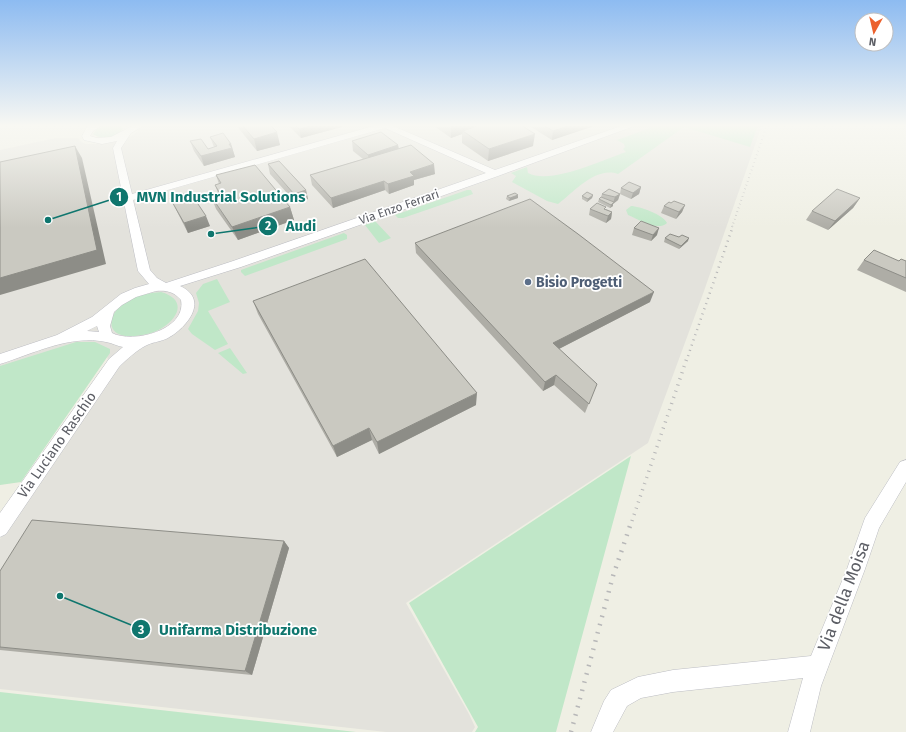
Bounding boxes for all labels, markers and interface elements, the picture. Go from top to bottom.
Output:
north arrow [854,12,894,52]
text: N [868,34,877,48]
callout: MVN Industrial Solutions [109,183,314,210]
street label: Via Enzo Ferrari [357,187,441,227]
text: MVN Industrial Solutions [137,188,305,206]
text: 1 [116,190,122,204]
callout: Audi [258,213,325,240]
text: Audi [285,217,316,235]
text: 2 [265,219,271,233]
place label: Bisio Progetti [536,274,622,291]
marker: Bisio Progetti [523,277,533,287]
street label: Via Luciano Raschio [14,389,100,501]
street label: Via della Moisa [813,538,875,654]
callout: Unifarma Distribuzione [131,616,325,643]
text: Unifarma Distribuzione [159,621,317,639]
text: 3 [137,623,144,637]

